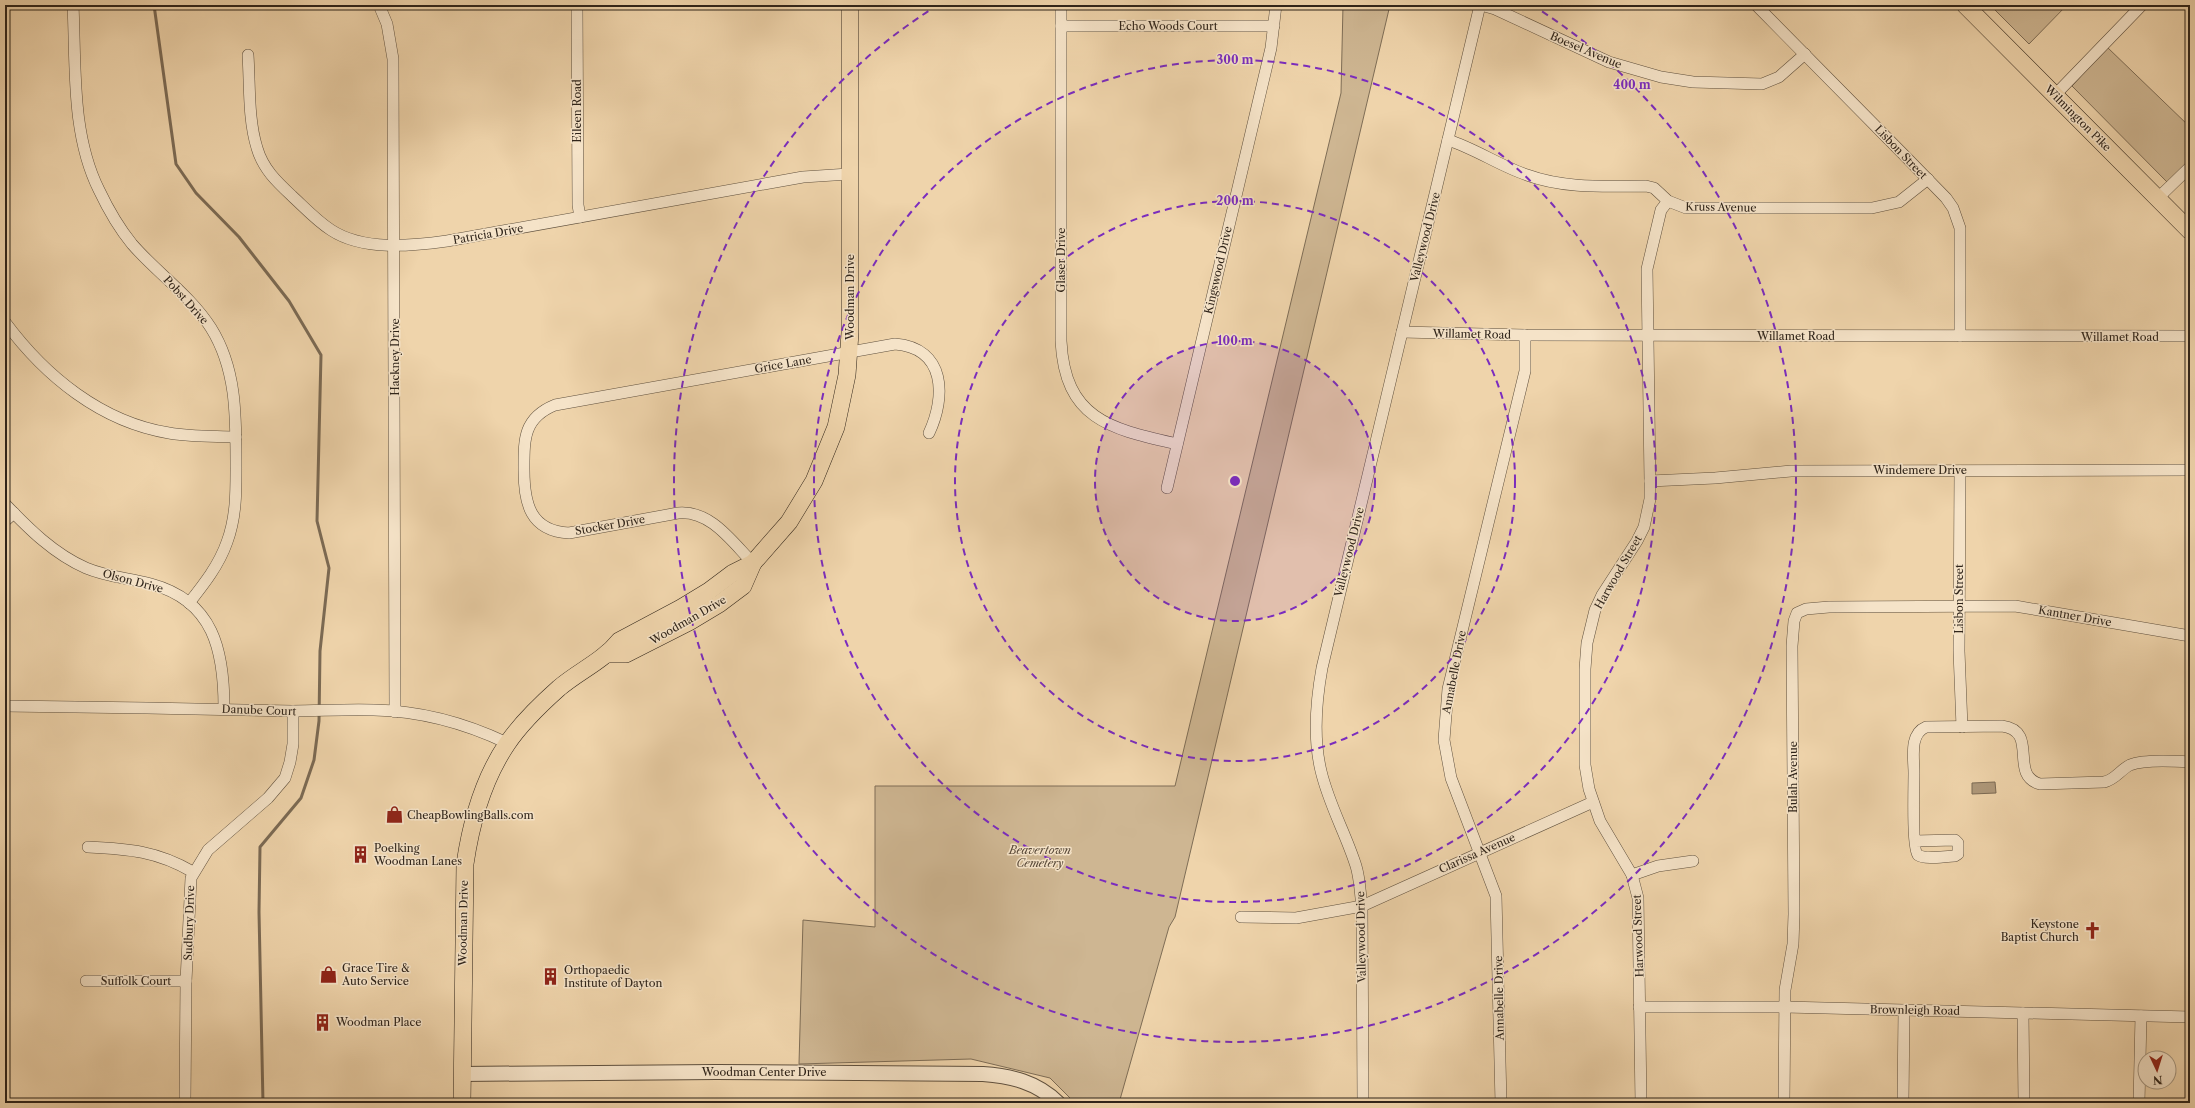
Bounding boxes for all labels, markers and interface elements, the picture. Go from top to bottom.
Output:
street label: Echo Woods Court [1118,19,1218,33]
street label: Boesel Avenue [1548,29,1624,71]
text: 300 m [1216,52,1254,67]
text: 400 m [1613,77,1651,92]
street label: Eileen Road [570,79,584,143]
street label: Wilmington Pike [2041,81,2114,154]
street label: Lisbon Street [1872,122,1930,182]
street label: Valleywood Drive [1407,191,1443,284]
text: 200 m [1216,193,1254,208]
street label: Kruss Avenue [1685,199,1757,215]
street label: Patricia Drive [452,221,524,247]
street label: Kingswood Drive [1201,225,1235,315]
street label: Glaser Drive [1054,228,1068,292]
street label: Woodman Drive [843,254,857,341]
street label: Pobst Drive [161,273,211,327]
street label: Hackney Drive [388,318,402,396]
street label: Willamet Road [1432,326,1511,342]
street label: Willamet Road [1756,329,1835,343]
street label: Willamet Road [2080,330,2159,344]
text: 100 m [1217,333,1253,348]
street label: Grice Lane [753,352,813,376]
street label: Windemere Drive [1872,463,1967,477]
centre of rings [1228,474,1242,488]
street label: Valleywood Drive [1331,506,1367,599]
street label: Stocker Drive [574,512,646,538]
street label: Harwood Street [1591,533,1645,611]
street label: Lisbon Street [1952,564,1966,634]
street label: Olson Drive [101,566,165,596]
street label: Woodman Drive [646,592,729,648]
street label: Kantner Drive [2037,603,2113,629]
street label: Annabelle Drive [1439,629,1469,716]
street label: Danube Court [221,702,297,718]
street label: Bulah Avenue [1786,741,1800,813]
shop icon: CheapBowlingBalls.com [384,805,404,825]
place label: CheapBowlingBalls.com [407,808,534,822]
street label: Clarissa Avenue [1437,830,1517,876]
place label: Poelking Woodman Lanes [373,841,462,868]
park label: Beavertown Cemetery [1008,843,1071,870]
building icon: Poelking Woodman Lanes [351,844,371,864]
street label: Woodman Drive [455,880,471,967]
street label: Sudbury Drive [181,885,197,961]
street label: Valleywood Drive [1353,891,1369,984]
street label: Harwood Street [1630,894,1646,978]
place label: Keystone Baptist Church [2001,917,2079,944]
church icon: Keystone Baptist Church [2082,920,2102,940]
street label: Annabelle Drive [1491,956,1507,1041]
place label: Grace Tire & Auto Service [341,961,410,988]
place label: Orthopaedic Institute of Dayton [564,963,662,990]
shop icon: Grace Tire & Auto Service [319,964,339,984]
building icon: Orthopaedic Institute of Dayton [541,966,561,986]
street label: Suffolk Court [101,974,171,988]
street label: Brownleigh Road [1870,1002,1960,1018]
building icon: Woodman Place [313,1012,333,1032]
place label: Woodman Place [335,1015,421,1029]
north arrow [2137,1050,2177,1090]
street label: Woodman Center Drive [701,1065,826,1079]
text: N [2152,1073,2163,1087]

